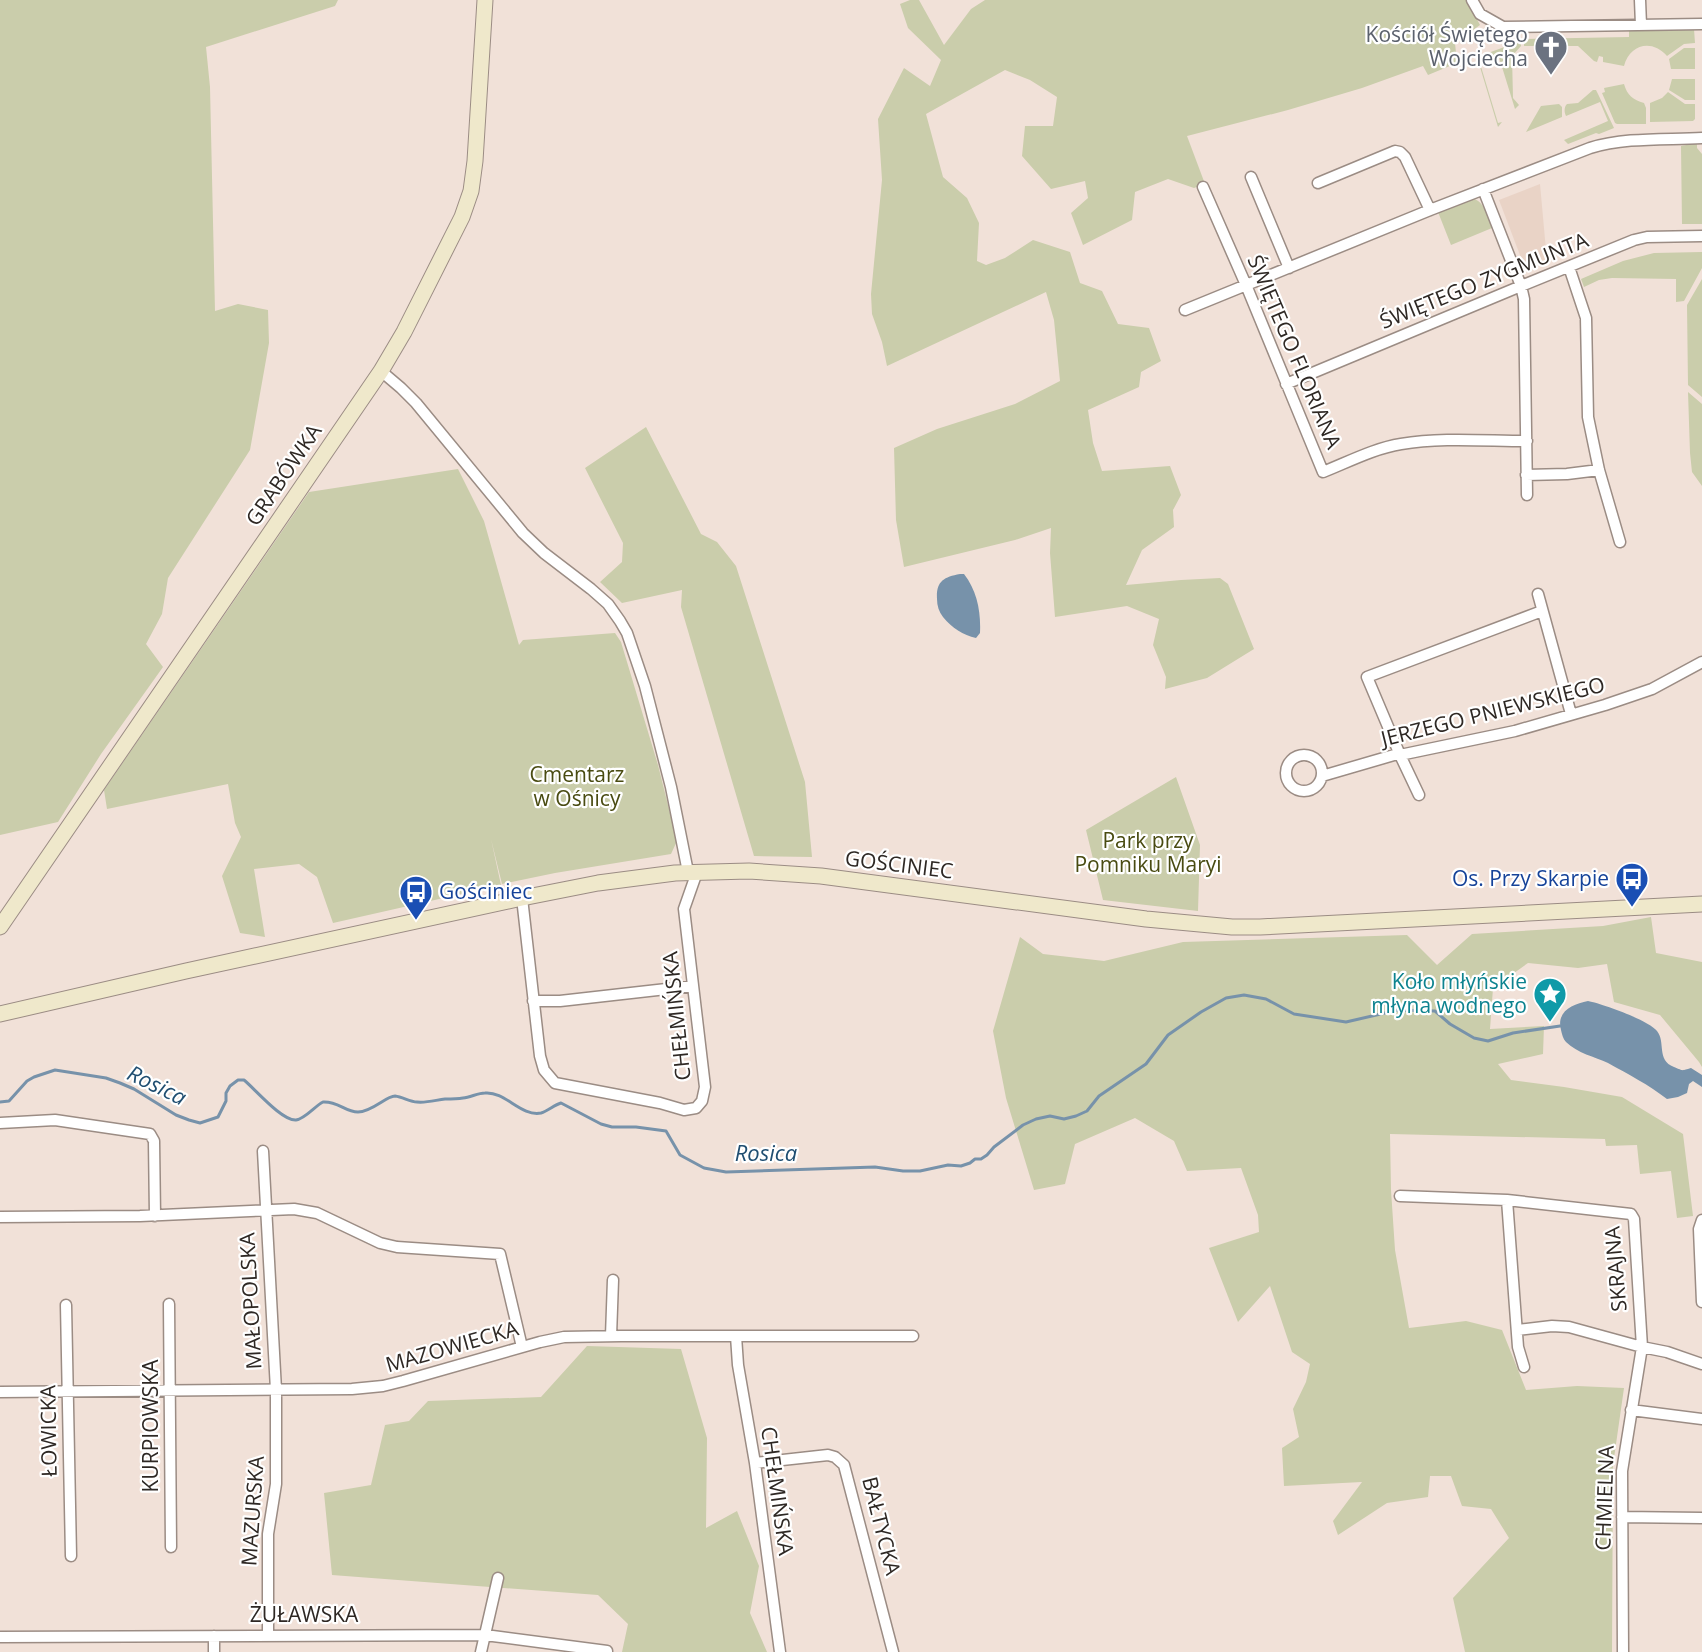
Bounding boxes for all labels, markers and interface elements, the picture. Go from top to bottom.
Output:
place label: Kościół Świętego Wojciecha [1366,20,1528,72]
church icon: Kościół Świętego Wojciecha [1533,29,1569,76]
street label: ŚWIĘTEGO ZYGMUNTA [1375,225,1593,335]
street label: ŚWIĘTEGO FLORIANA [1241,250,1349,454]
street label: GRABÓWKA [239,418,328,531]
street label: JERZEGO PNIEWSKIEGO [1376,670,1608,753]
park label: Cmentarz w Ośnicy [530,760,625,812]
park label: Park przy Pomniku Maryi [1074,826,1222,878]
street label: GOŚCINIEC [843,843,955,885]
bus stop icon: Os. Przy Skarpie [1614,861,1650,908]
place label: Os. Przy Skarpie [1452,864,1609,892]
bus stop icon: Gościniec [398,874,434,921]
place label: Gościniec [439,877,532,905]
street label: CHEŁMIŃSKA [655,950,697,1082]
place label: Koło młyńskie młyna wodnego [1371,967,1527,1019]
place icon: Koło młyńskie młyna wodnego [1532,976,1568,1023]
water label: Rosica [123,1057,192,1111]
water label: Rosica [735,1137,797,1167]
street label: SKRAJNA [1597,1225,1633,1313]
street label: MAŁOPOLSKA [232,1231,268,1370]
street label: MAZOWIECKA [382,1314,522,1378]
street label: KURPIOWSKA [136,1359,164,1493]
street label: ŁOWICKA [33,1384,63,1477]
street label: CHEŁMIŃSKA [755,1425,801,1558]
street label: CHMIELNA [1588,1444,1620,1551]
street label: MAZURSKA [234,1454,270,1567]
street label: BAŁTYCKA [856,1474,908,1579]
street label: ŻUŁAWSKA [250,1600,359,1628]

